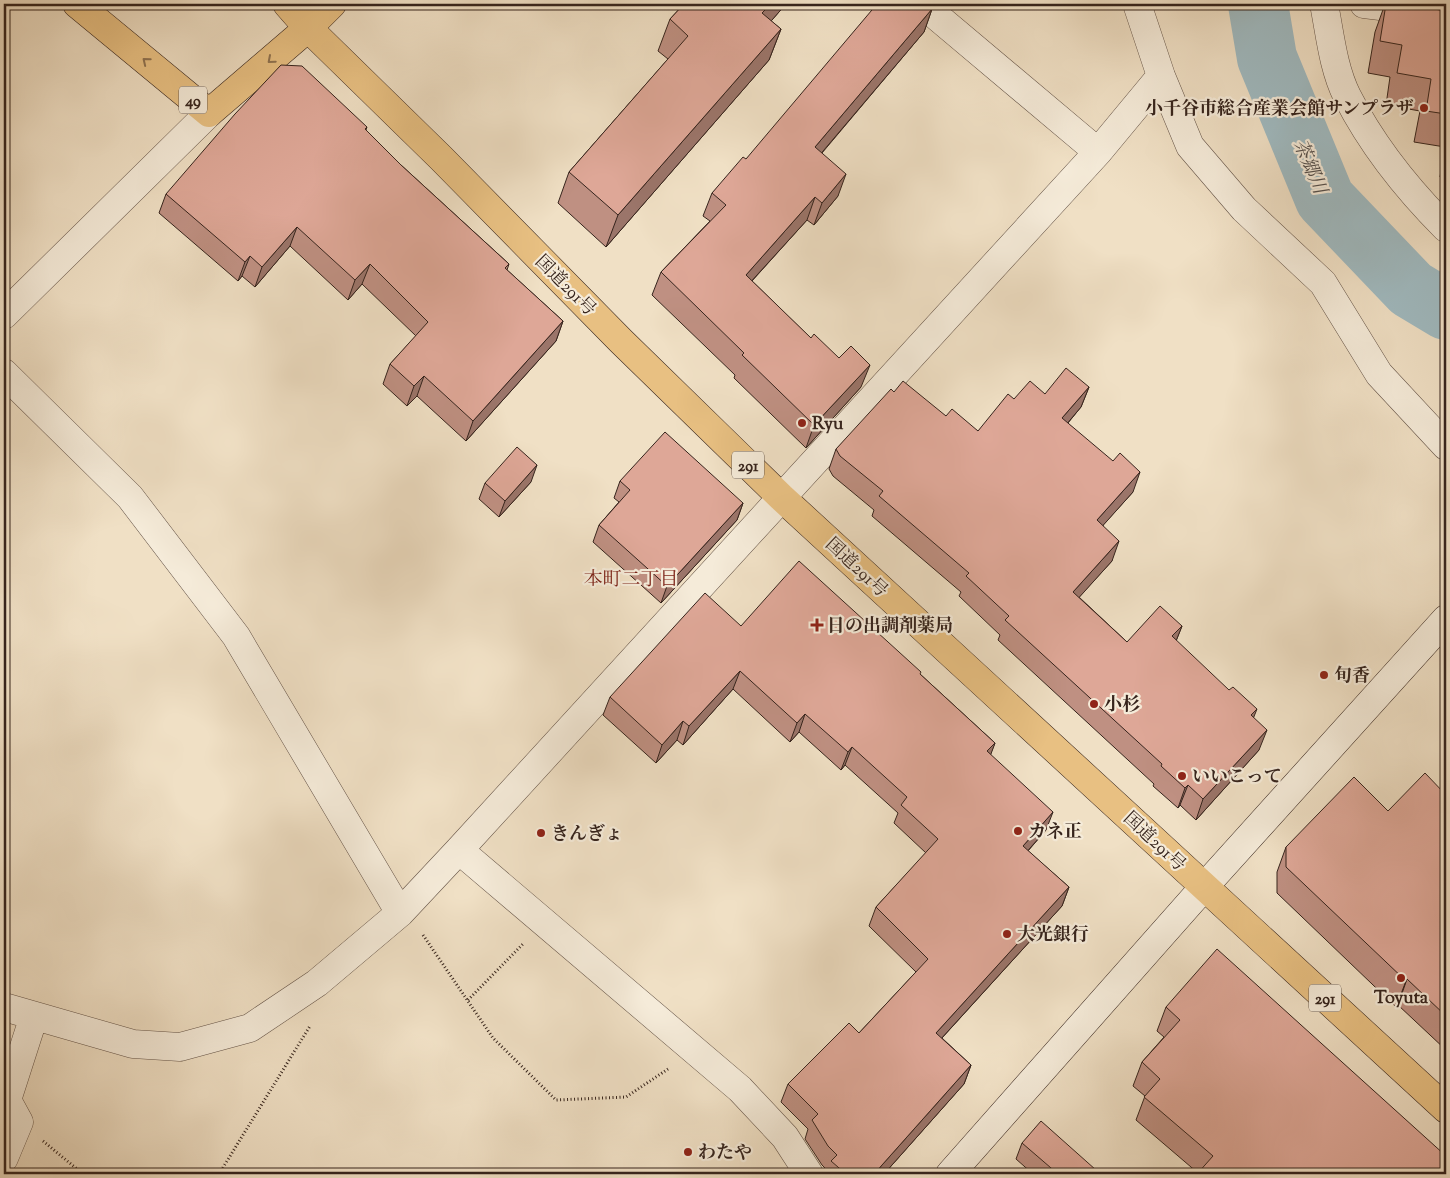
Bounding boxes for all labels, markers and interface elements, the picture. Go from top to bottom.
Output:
one-way arrow [267,55,276,64]
one-way arrow [143,58,152,67]
road number: 49 [179,86,207,114]
place label: 小千谷市総合産業会館サンプラザ [1145,97,1414,123]
marker: 小千谷市総合産業会館サンプラザ [1418,102,1430,114]
water label: 茶郷川 [1285,135,1333,200]
street label: 国道291号 [528,250,601,323]
place label: Ryu [812,412,844,438]
marker: Ryu [796,417,808,429]
road number: 291 [732,452,764,478]
street label: 国道291号 [819,533,893,604]
district label: 本町二丁目 [583,567,679,594]
place label: 日の出調剤薬局 [827,614,953,640]
marker: 日の出調剤薬局 [811,619,823,631]
place label: 旬香 [1334,664,1370,690]
marker: 旬香 [1318,669,1330,681]
place label: 小杉 [1104,693,1140,719]
marker: 小杉 [1088,698,1100,710]
place label: いいこって [1192,765,1282,791]
marker: いいこって [1176,770,1188,782]
street label: 国道291号 [1117,807,1191,878]
place label: カネ正 [1028,820,1082,846]
place label: きんぎょ [551,822,623,848]
marker: カネ正 [1012,825,1024,837]
marker: きんぎょ [535,827,547,839]
place label: 大光銀行 [1017,923,1089,949]
marker: 大光銀行 [1001,928,1013,940]
marker: Toyuta [1395,972,1407,984]
road number: 291 [1309,984,1341,1011]
place label: Toyuta [1374,986,1429,1012]
place label: わたや [698,1141,752,1167]
marker: わたや [682,1146,694,1158]

